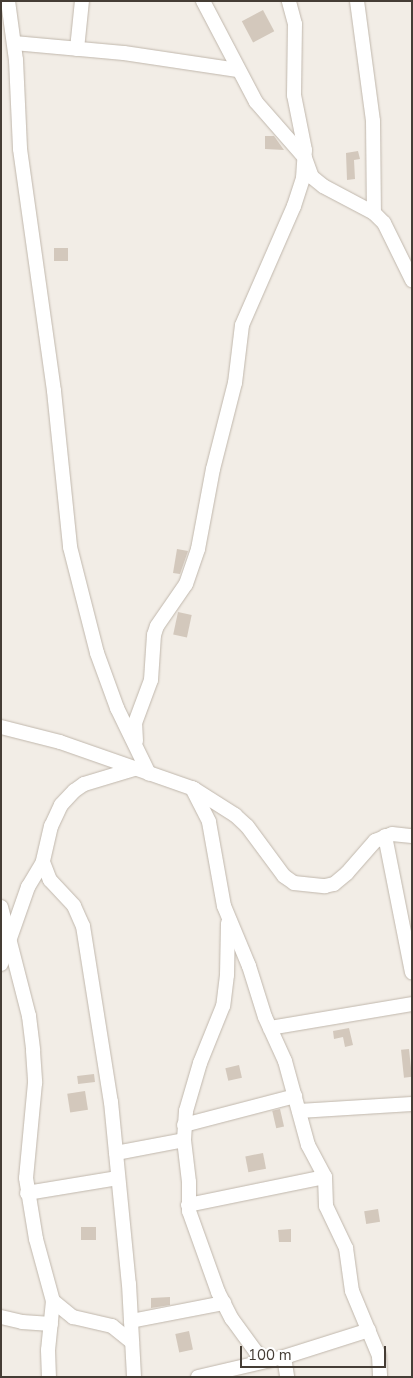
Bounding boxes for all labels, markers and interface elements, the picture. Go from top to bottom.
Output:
scale bar [243,1336,389,1368]
text: 100 m [248,1345,292,1365]

